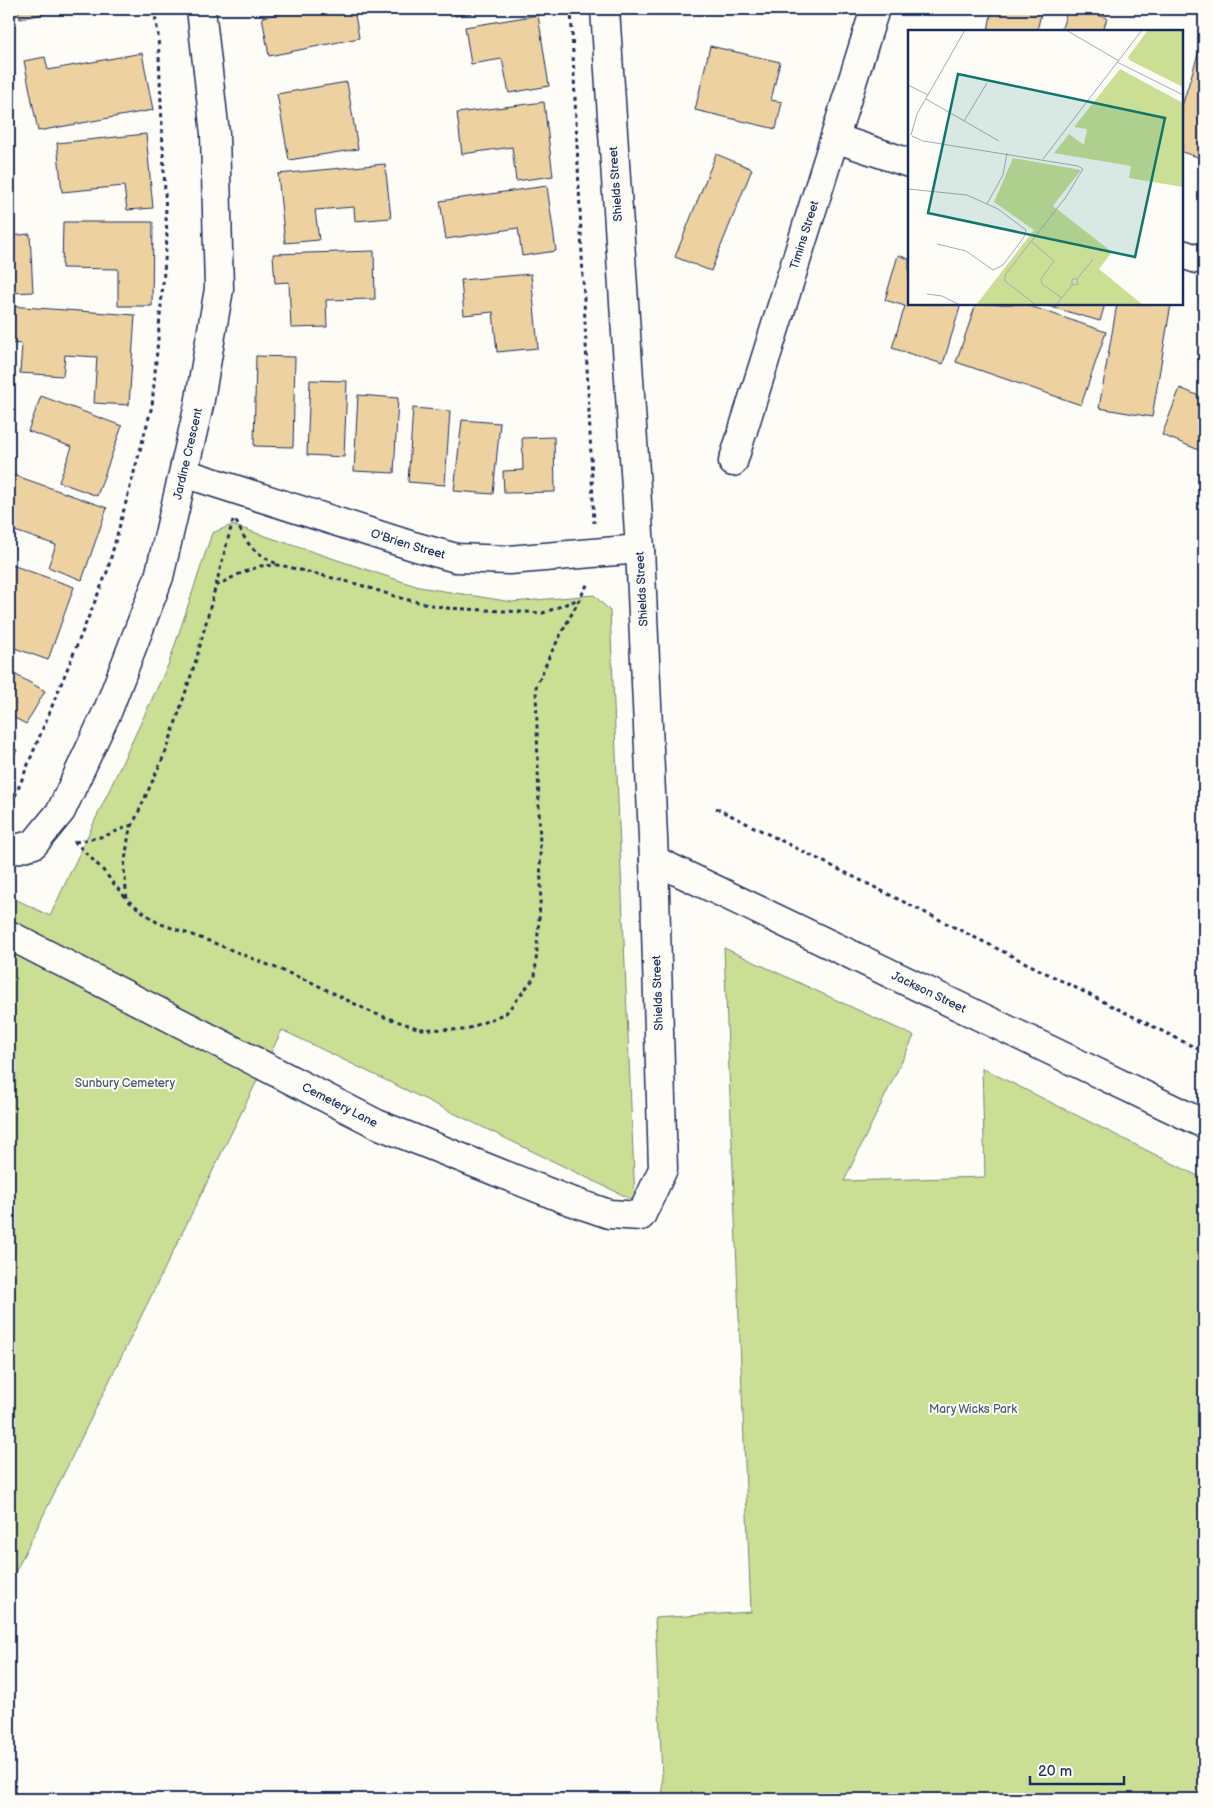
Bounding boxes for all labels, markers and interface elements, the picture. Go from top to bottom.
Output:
inset map [908,30,1183,305]
street label: Shields Street [606,146,626,222]
street label: Timins Street [786,198,822,271]
street label: Jardine Crescent [170,406,206,501]
street label: O'Brien Street [369,526,447,562]
street label: Shields Street [633,551,651,627]
street label: Shields Street [649,955,667,1031]
street label: Jackson Street [889,968,969,1016]
park label: Sunbury Cemetery [75,1076,176,1091]
street label: Cemetery Lane [299,1079,380,1131]
park label: Mary Wicks Park [929,1402,1017,1417]
scale bar [1030,1753,1124,1785]
text: 20 m [1038,1762,1072,1781]

